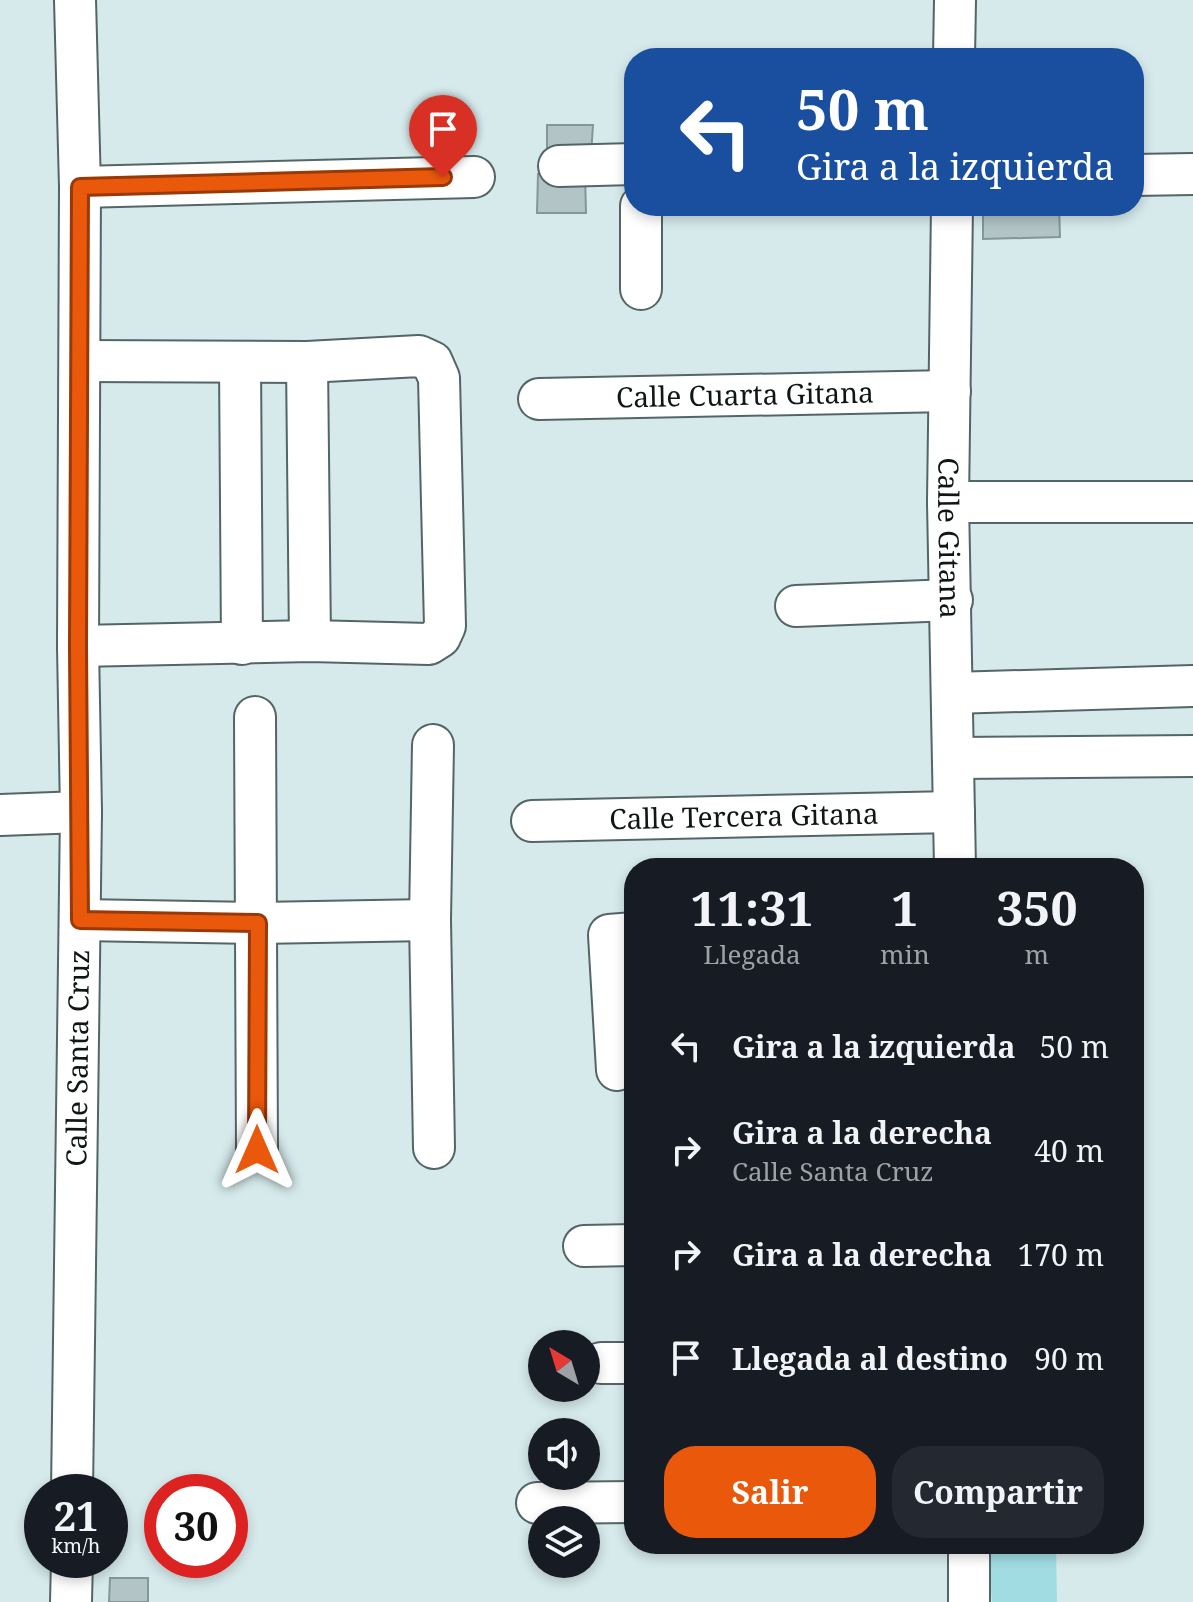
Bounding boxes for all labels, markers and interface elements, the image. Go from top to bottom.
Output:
text: 50 m [796,70,929,146]
icon: left [664,80,768,184]
pin [409,95,477,177]
icon: arrive [421,107,465,151]
text: Gira a la izquierda [796,142,1115,191]
street label: Calle Cuarta Gitana [616,372,874,415]
street label: Calle Gitana [930,457,970,619]
street label: Calle Tercera Gitana [609,794,879,837]
text: 11:31 [690,875,814,940]
text: 1 [891,875,918,940]
text: 350 [996,875,1078,940]
text: Llegada [703,936,801,972]
text: min [880,936,930,972]
text: m [1025,936,1049,972]
street label: Calle Santa Cruz [56,949,97,1167]
icon: left [664,1024,708,1068]
text: Gira a la izquierda [732,1026,1015,1067]
text: 50 m [1039,1026,1109,1067]
position arrow [215,1108,299,1192]
text: Gira a la derecha [732,1112,992,1153]
icon: right [664,1128,708,1172]
text: 40 m [1034,1130,1104,1171]
text: Calle Santa Cruz [732,1153,934,1189]
icon: right [664,1232,708,1276]
text: Gira a la derecha [732,1234,992,1275]
text: 170 m [1018,1234,1104,1275]
north arrow [528,1330,600,1402]
map controls [528,1330,600,1578]
icon: arrive [664,1336,708,1380]
text: Llegada al destino [732,1338,1008,1379]
text: 90 m [1034,1338,1104,1379]
button: sound [528,1418,600,1490]
button: Salir [664,1446,876,1538]
button: Compartir [892,1446,1104,1538]
speed limit sign: 30 [144,1474,248,1578]
text: 21 [53,1488,99,1543]
button: layers [528,1506,600,1578]
text: km/h [51,1532,101,1559]

